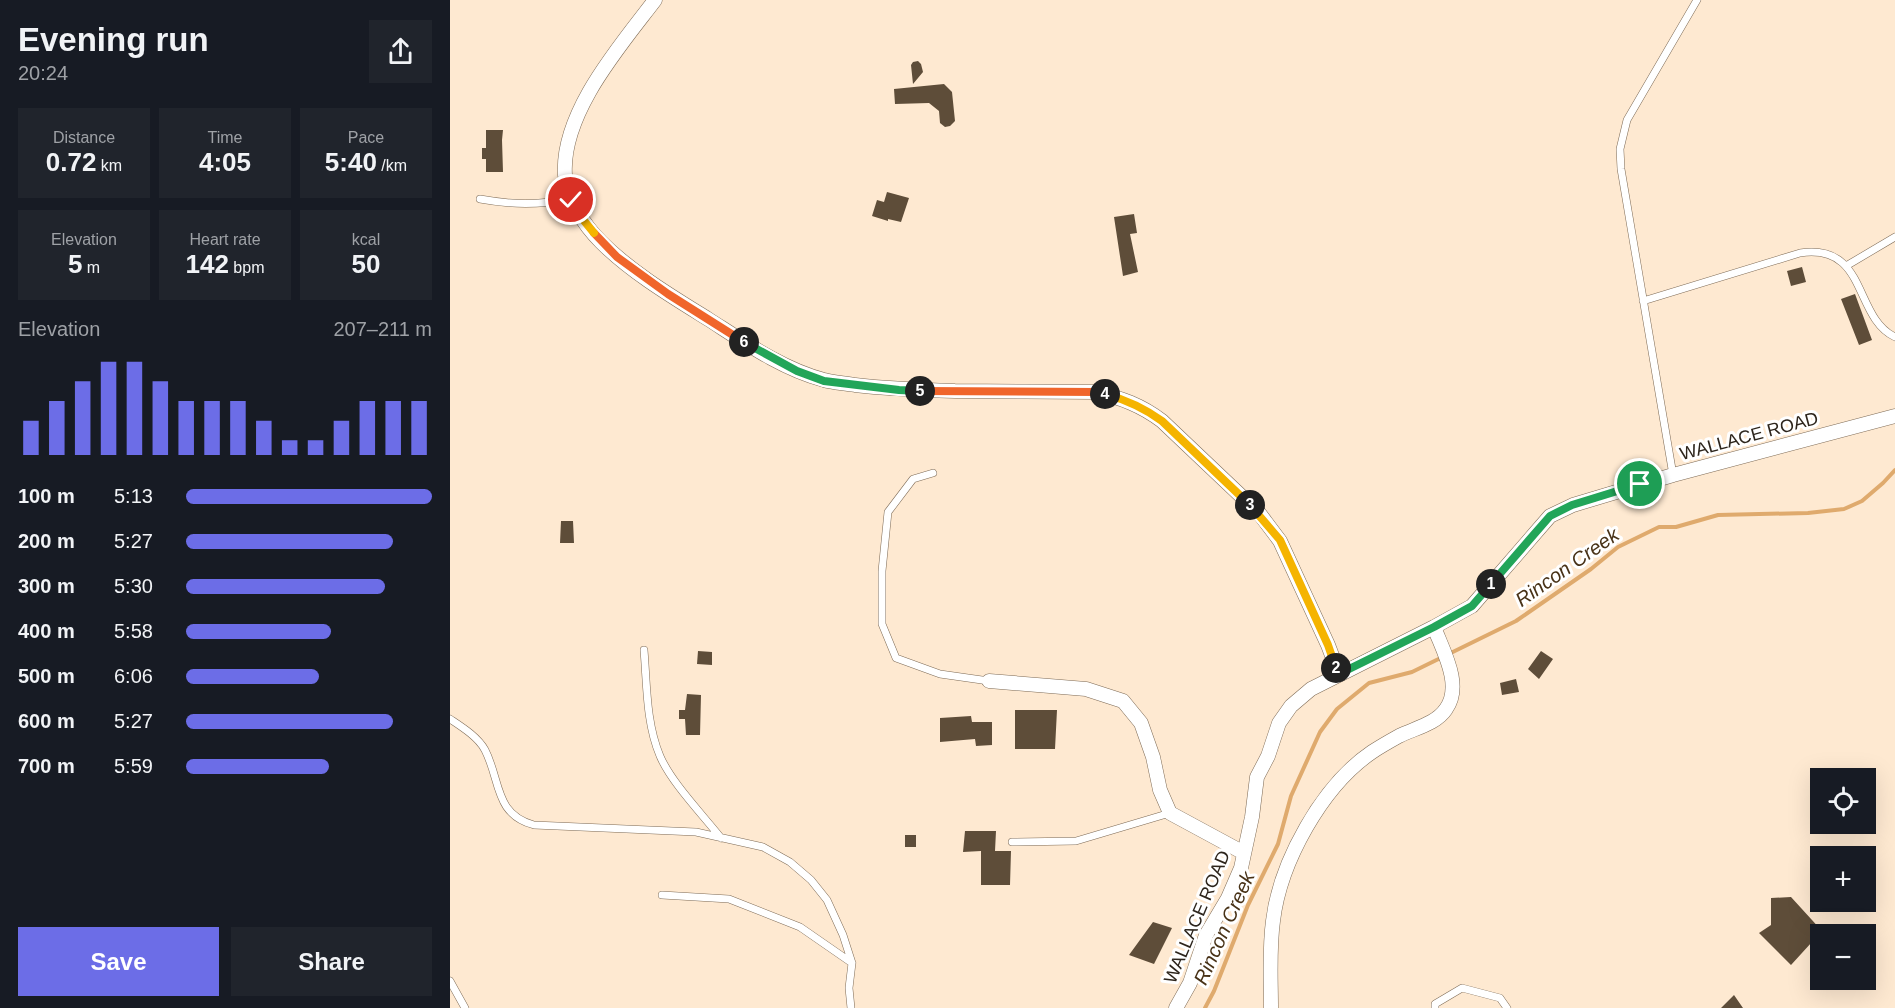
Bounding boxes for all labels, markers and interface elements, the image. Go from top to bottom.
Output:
button: share [369,20,432,83]
text: Evening run [18,21,209,58]
text: 20:24 [18,62,68,84]
text: Distance [53,129,115,146]
text: Time [208,129,242,146]
text: Pace [348,129,384,146]
text: 0.72 [46,147,96,177]
text: 4:05 [199,147,251,177]
text: 5:40 [325,147,377,177]
text: km [96,157,122,174]
text: /km [377,157,407,174]
pin [545,174,596,225]
icon: check [554,183,587,216]
text: Elevation [51,231,117,248]
text: Heart rate [189,231,261,248]
text: kcal [352,231,380,248]
text: 5 [68,249,82,279]
text: 142 [186,249,229,279]
text: 50 [352,249,380,279]
text: m [82,259,100,276]
text: bpm [229,259,264,276]
text: Elevation [18,318,100,340]
text: 207–211 m [333,318,432,340]
pin: 6 [729,327,759,357]
text: 6 [740,333,748,350]
pin: 5 [905,376,935,406]
pin: 4 [1090,379,1120,409]
text: 5 [916,382,924,399]
text: 4 [1101,385,1109,402]
street label: WALLACE ROAD [1678,408,1820,464]
pin [1614,458,1665,509]
icon: arrive [1623,467,1656,500]
text: 100 m [18,485,75,507]
text: 5:13 [114,485,153,507]
pin: 3 [1235,490,1265,520]
text: 3 [1246,496,1254,513]
water label: Rincon Creek [1511,523,1624,611]
text: 200 m [18,530,75,552]
text: 5:27 [114,530,153,552]
pin: 1 [1476,569,1506,599]
text: 300 m [18,575,75,597]
text: 5:30 [114,575,153,597]
text: 1 [1487,575,1495,592]
text: 400 m [18,620,75,642]
text: 5:58 [114,620,153,642]
pin: 2 [1321,653,1351,683]
text: 2 [1332,659,1340,676]
text: 500 m [18,665,75,687]
text: 6:06 [114,665,153,687]
text: 600 m [18,710,75,732]
text: 5:27 [114,710,153,732]
text: 700 m [18,755,75,777]
text: 5:59 [114,755,153,777]
map controls [1810,768,1876,990]
button: locate [1810,768,1876,834]
button: + [1810,846,1876,912]
street label: WALLACE ROAD [1160,848,1234,986]
water label: Rincon Creek [1189,867,1259,988]
button: − [1810,924,1876,990]
button: Save [18,927,219,996]
button: Share [231,927,432,996]

